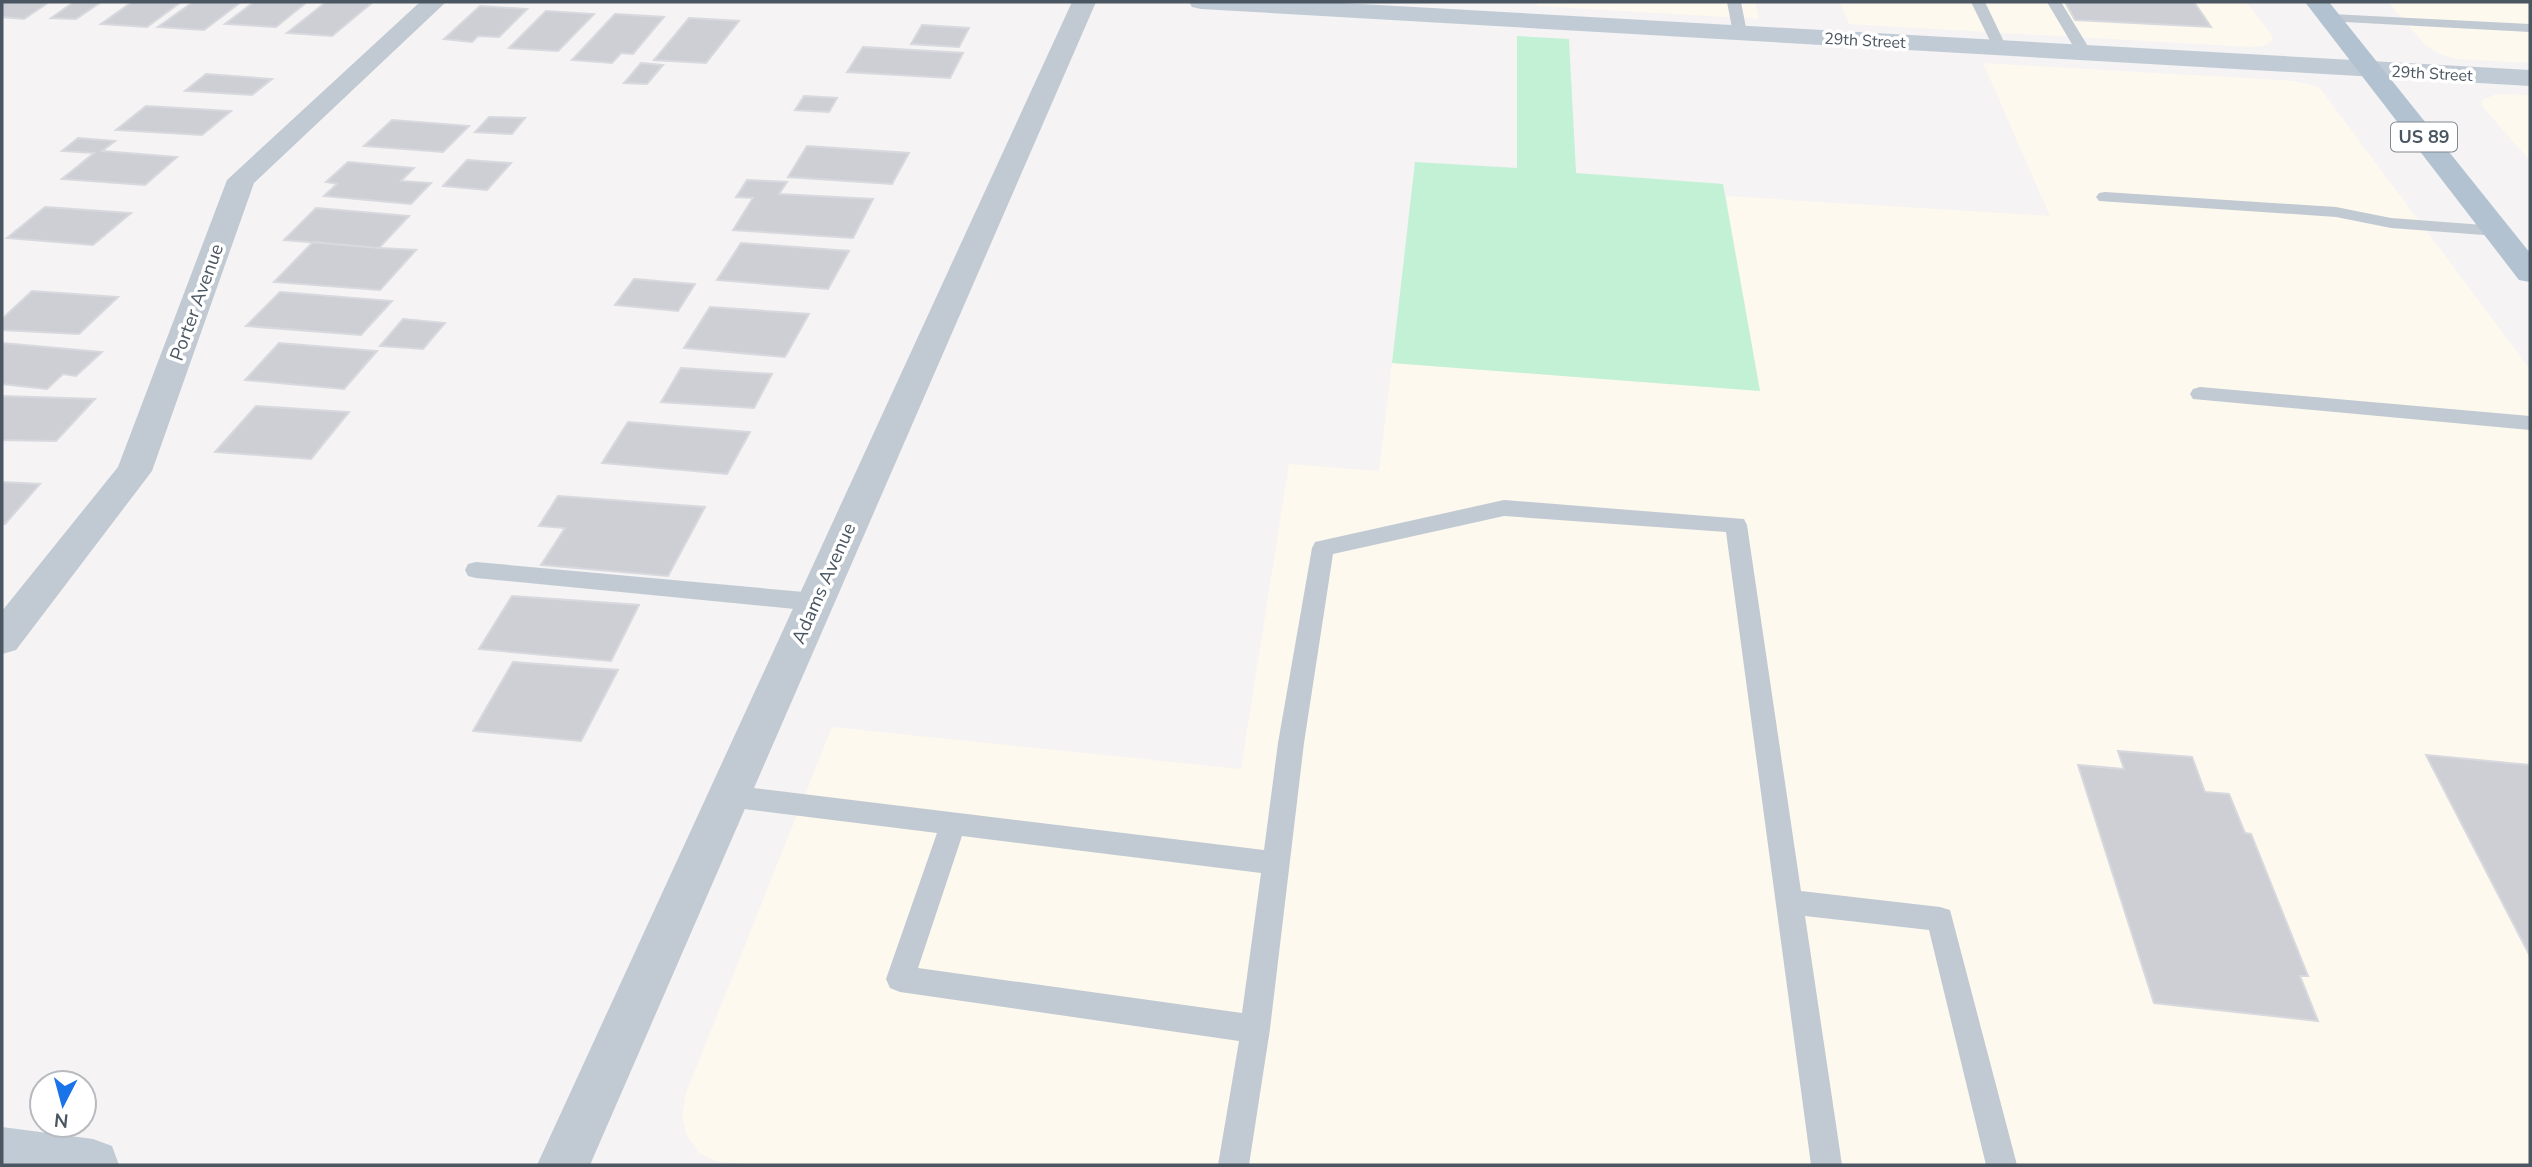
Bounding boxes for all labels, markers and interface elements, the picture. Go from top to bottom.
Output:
street label: 29th Street [1824,28,1907,54]
street label: 29th Street [2391,61,2474,87]
road number: US 89 [2391,122,2457,152]
street label: Porter Avenue [164,240,230,364]
street label: Adams Avenue [786,519,862,648]
north arrow [28,1069,98,1139]
text: N [53,1106,70,1134]

